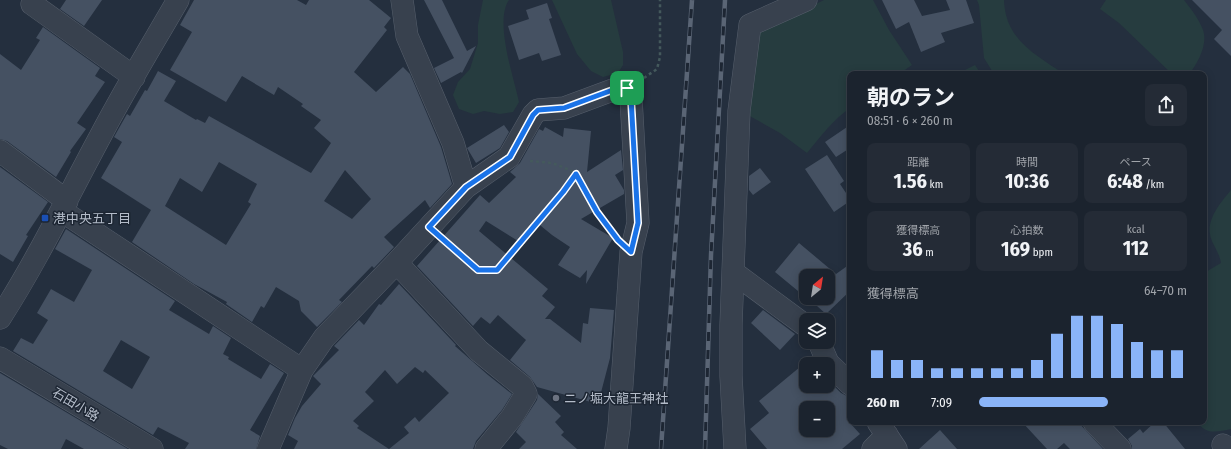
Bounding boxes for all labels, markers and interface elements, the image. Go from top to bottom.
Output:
pin [610,71,644,105]
icon: arrive [616,77,638,99]
text: 朝のラン [867,84,955,111]
button: share [1145,84,1187,126]
text: 08:51 · 6 × 260 m [867,113,953,128]
text: 距離 [907,156,929,169]
text: 時間 [1016,156,1038,169]
text: ペース [1119,156,1152,169]
text: 1.56 [893,169,927,193]
text: 10:36 [1005,169,1049,193]
text: 6:48 [1107,169,1143,193]
text: km [927,178,943,191]
text: /km [1143,178,1164,191]
place label: 港中央五丁目 [53,211,131,226]
marker: 港中央五丁目 [40,213,50,223]
text: kcal [1127,223,1145,236]
text: 獲得標高 [896,224,940,237]
text: 心拍数 [1010,224,1043,237]
text: 112 [1123,236,1149,260]
text: 36 [903,237,923,261]
text: 169 [1001,237,1030,261]
text: m [923,246,934,259]
text: bpm [1030,246,1053,259]
north arrow [799,269,835,305]
map controls [799,269,835,437]
text: 64–70 m [1144,283,1187,298]
text: 獲得標高 [867,286,919,301]
button: layers [799,313,835,349]
button: + [799,357,835,393]
street label: 石田小路 [50,385,102,424]
place label: ニノ堀大龍王神社 [564,391,668,406]
marker: ニノ堀大龍王神社 [551,393,561,403]
text: 260 m [867,395,900,410]
text: 7:09 [931,395,952,410]
button: − [799,401,835,437]

